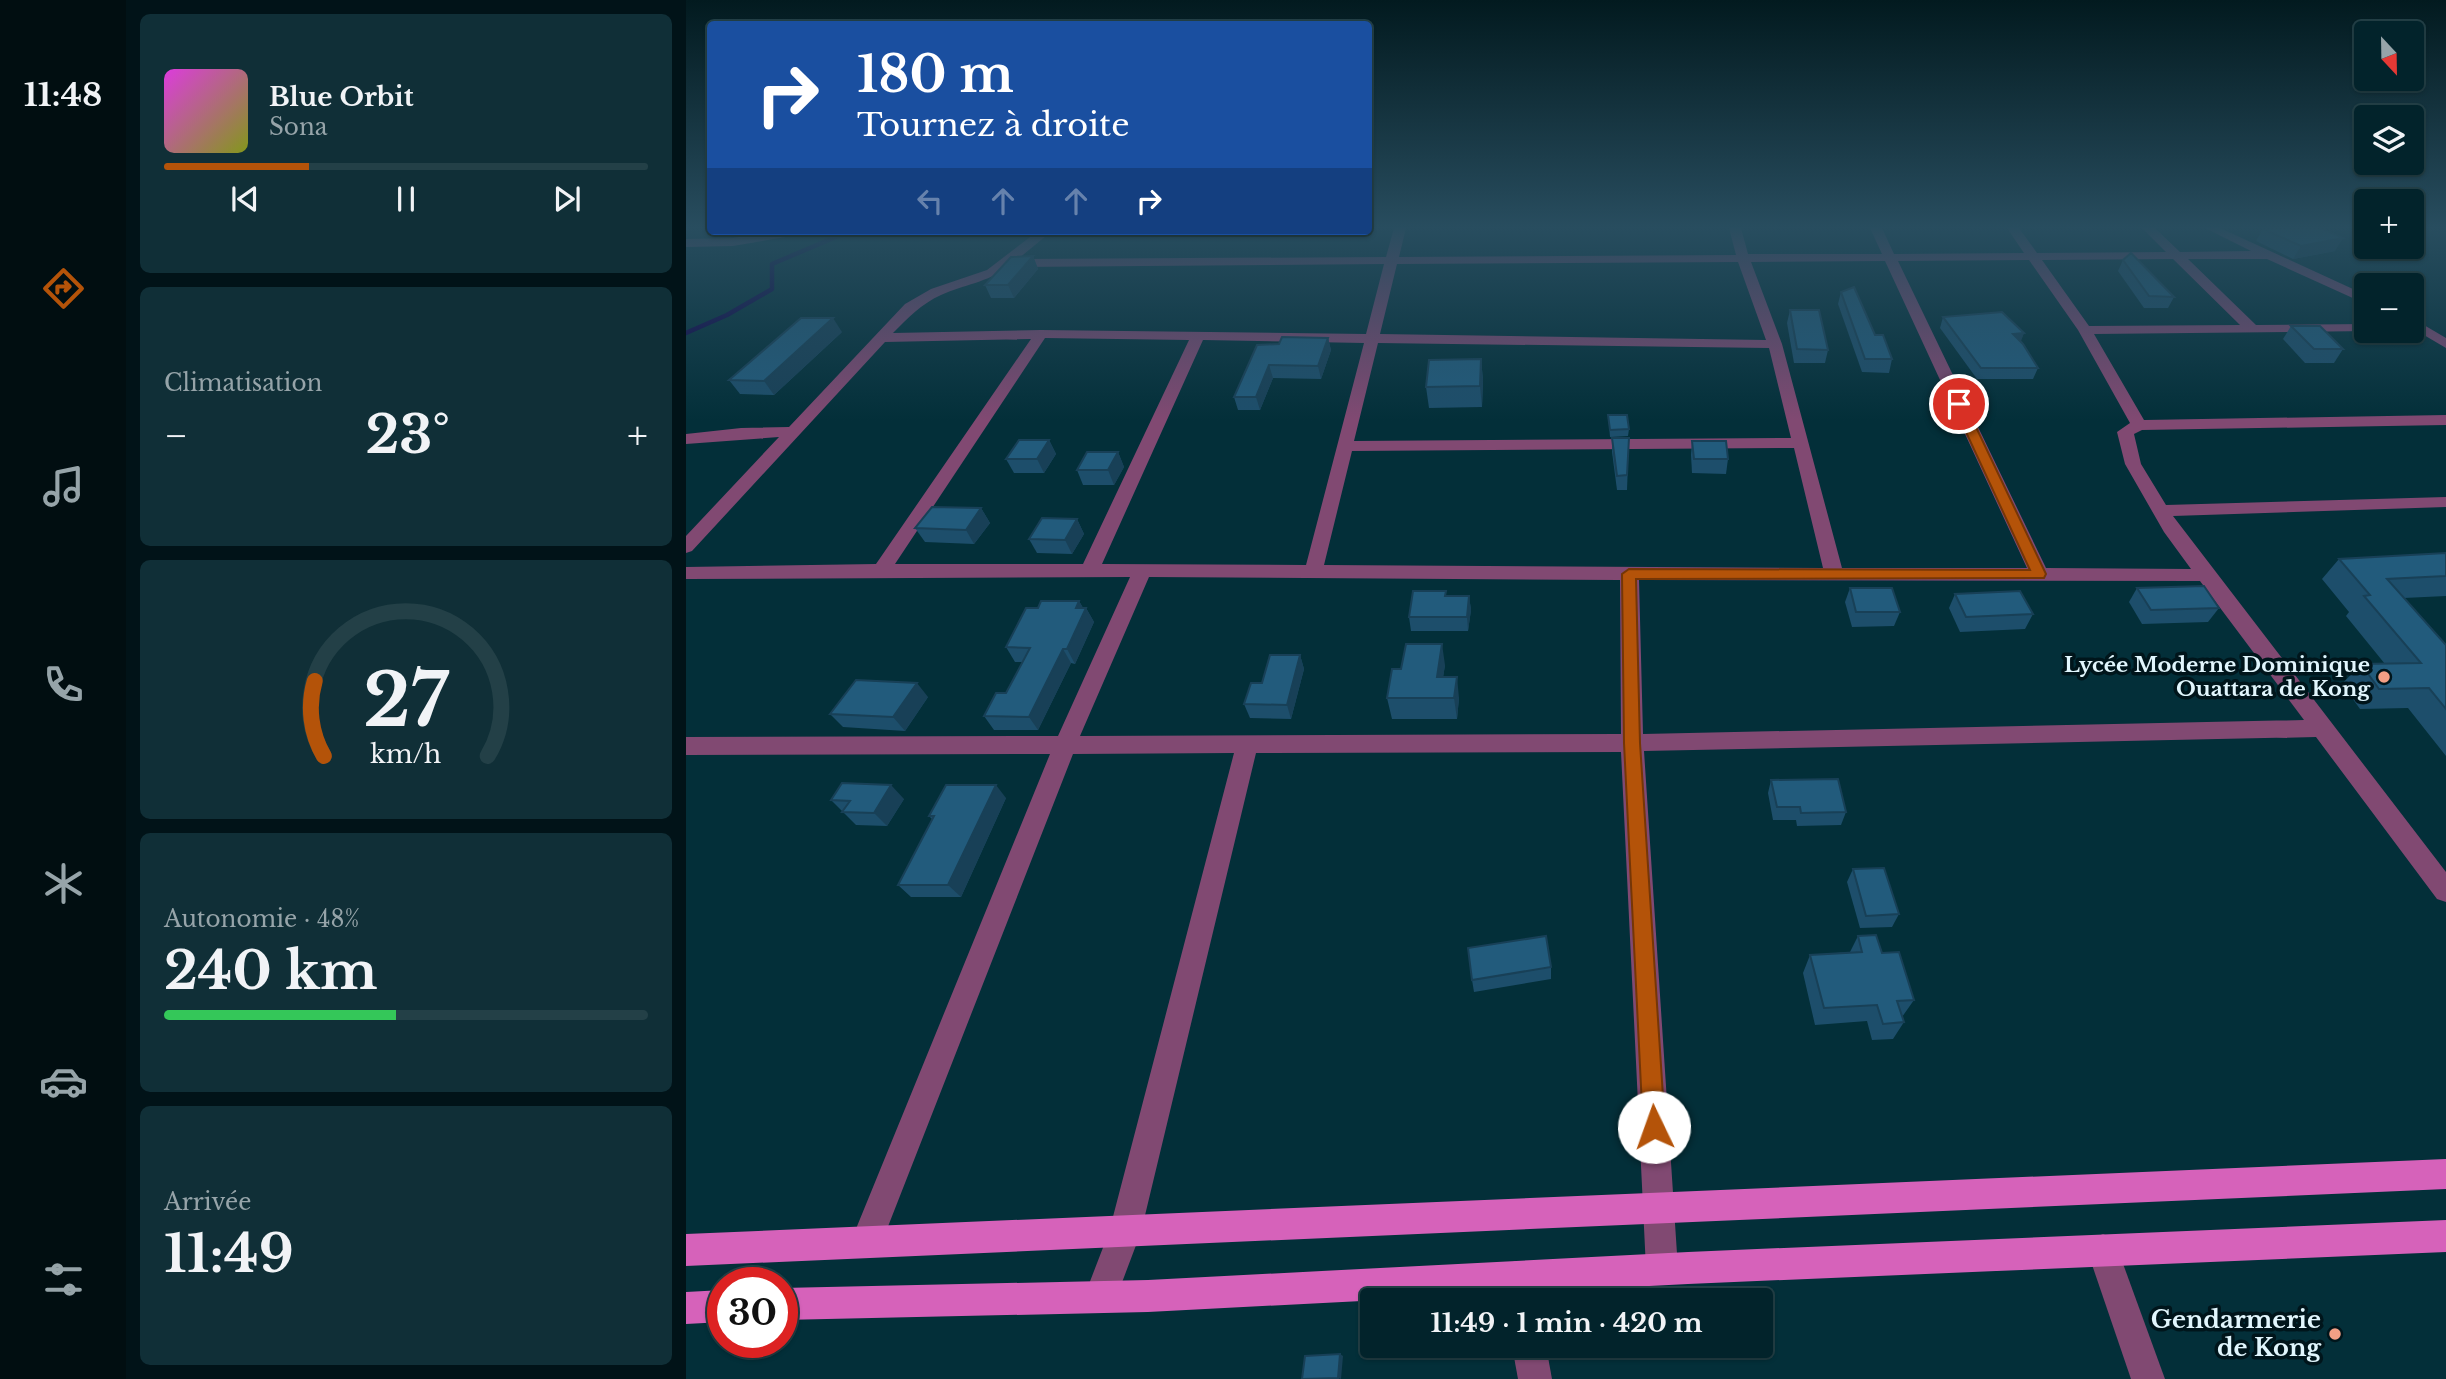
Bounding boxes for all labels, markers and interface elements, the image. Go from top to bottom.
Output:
north arrow [2354,21,2424,91]
map controls [2354,21,2424,343]
text: 180 m [857,44,1014,105]
icon: right [742,49,833,140]
text: 11:48 [24,75,102,115]
text: Blue Orbit [269,81,414,113]
text: Tournez à droite [857,105,1130,145]
button: layers [2354,105,2424,175]
text: Sona [269,113,327,141]
icon: previous [226,180,264,218]
icon: pause [387,180,425,218]
icon: next [548,180,586,218]
icon: left [911,182,949,220]
icon: ahead [984,182,1022,220]
icon: ahead [1057,182,1095,220]
icon: right [1130,182,1168,220]
button: + [2354,189,2424,259]
icon: directions [39,264,88,313]
button: − [2354,273,2424,343]
text: Climatisation [164,369,322,397]
pin [1929,374,1989,434]
icon: arrive [1940,385,1978,423]
text: 23° [365,403,450,467]
text: − [164,412,188,459]
text: + [627,412,648,459]
icon: music [39,462,88,511]
place label: Lycée Moderne Dominique Ouattara de Kong [2064,652,2371,702]
text: 27 [364,655,450,746]
icon: phone [39,660,88,709]
marker: Lycée Moderne Dominique Ouattara de Kong [2376,669,2392,685]
text: km/h [371,738,441,769]
icon: climate [39,859,88,908]
text: Autonomie · 48% [164,905,360,933]
text: 240 km [164,939,378,1003]
icon: car [39,1057,88,1106]
position arrow [1617,1090,1691,1164]
text: Arrivée [164,1188,251,1216]
text: 11:49 [164,1222,294,1286]
icon: filters [39,1255,88,1304]
speed limit sign: 30 [707,1267,798,1358]
place label: Gendarmerie de Kong [2151,1305,2322,1362]
text: 11:49 · 1 min · 420 m [1431,1307,1702,1339]
marker: Gendarmerie de Kong [2327,1326,2343,1342]

